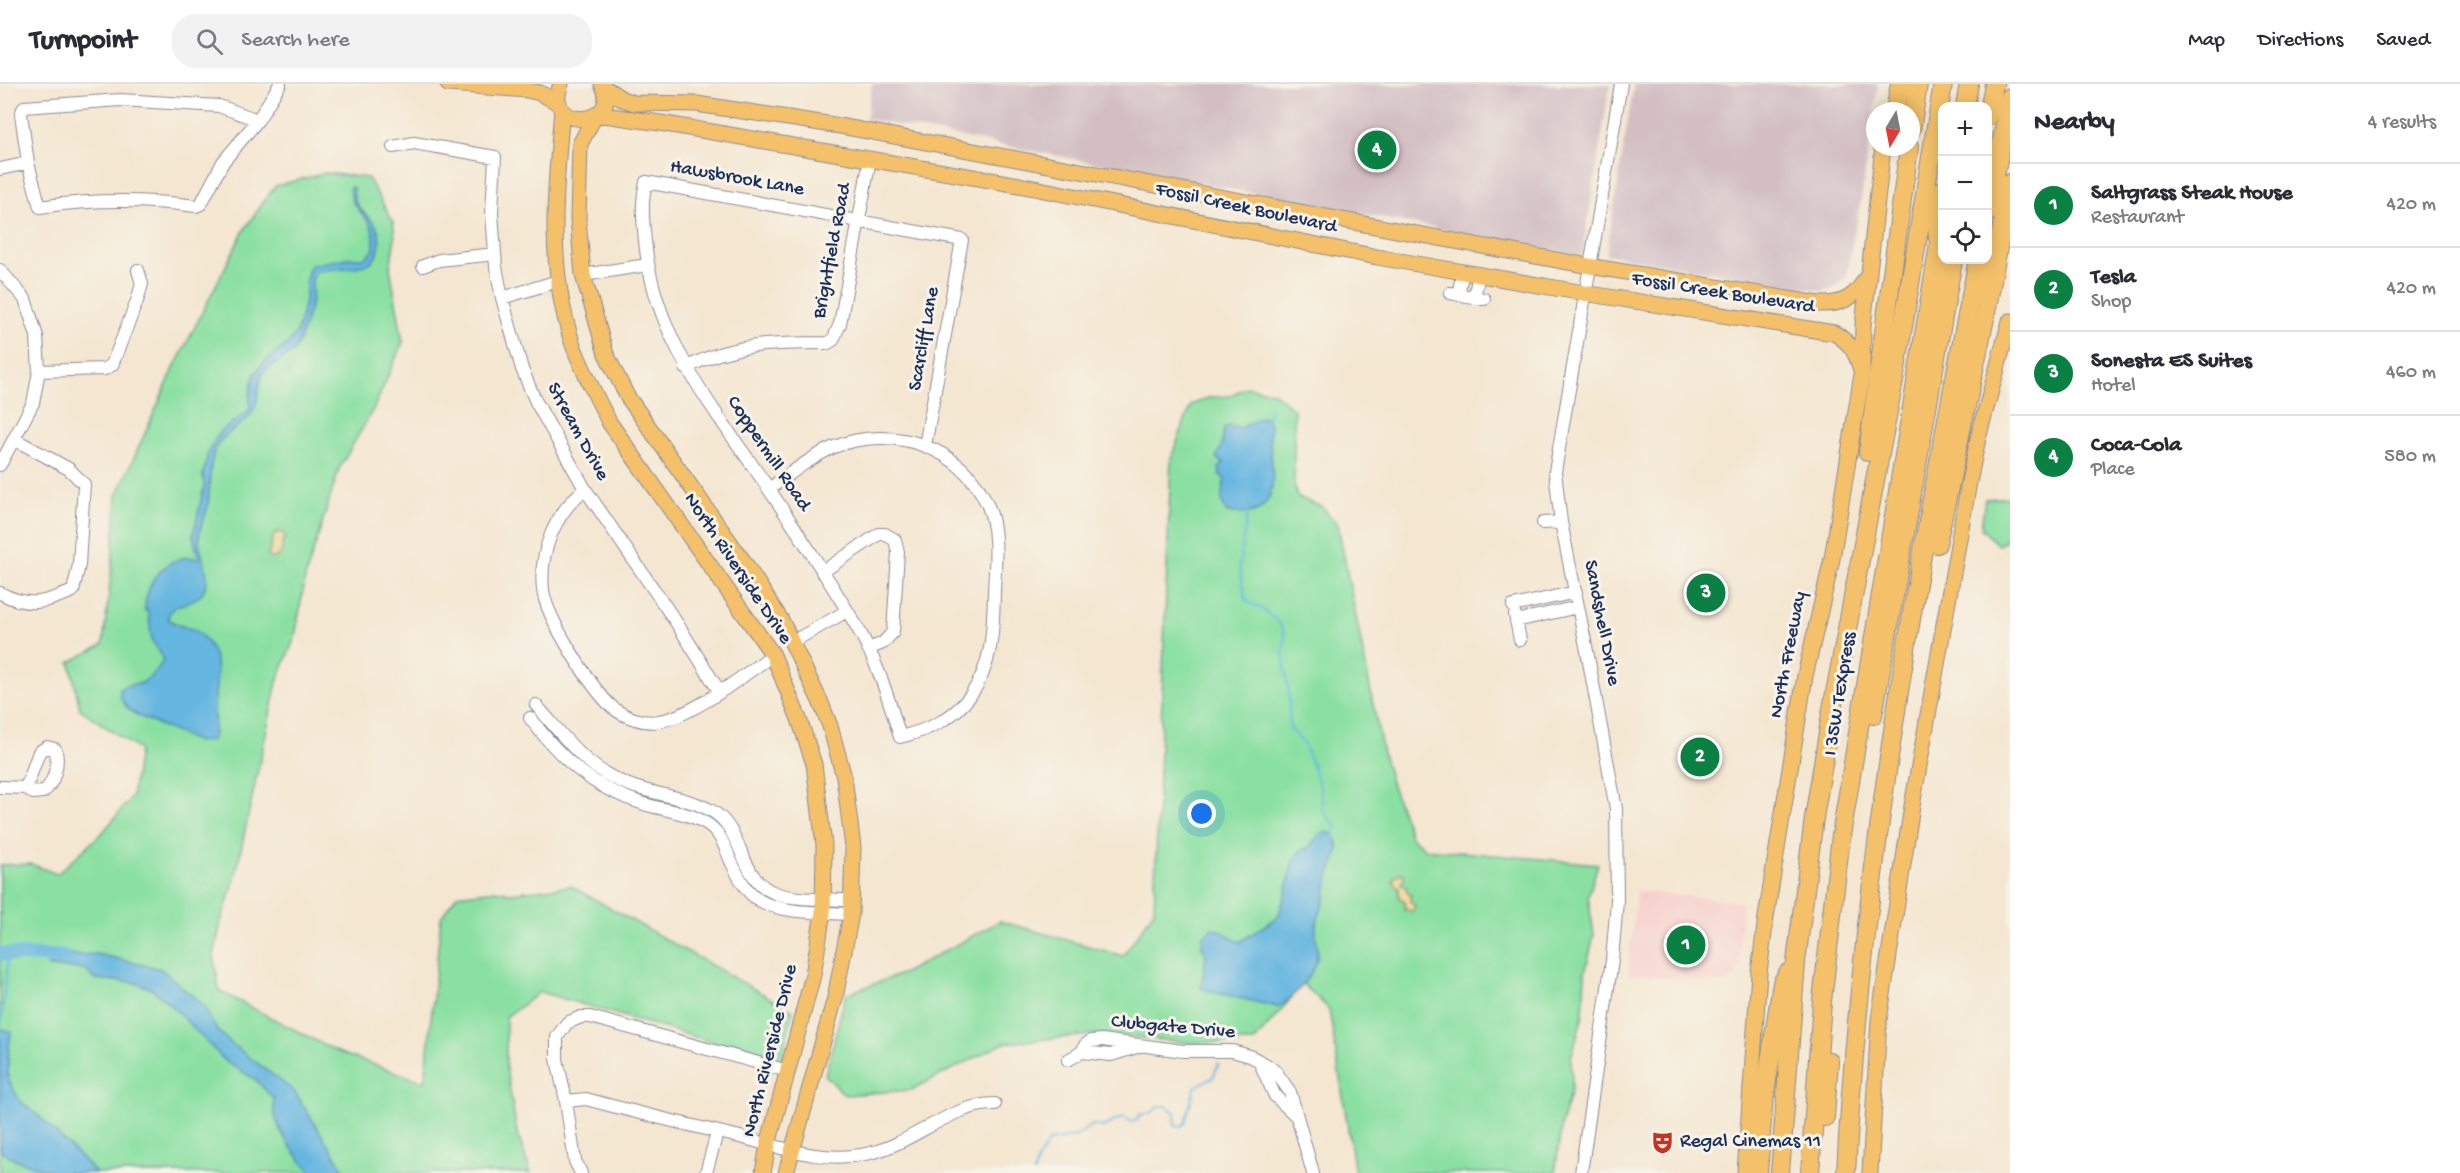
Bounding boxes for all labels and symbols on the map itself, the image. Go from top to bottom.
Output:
north arrow [1866,102,1920,156]
pin: 4 [1358,128,1396,172]
street label: Hawsbrook Lane [668,156,806,202]
street label: Fossil Creek Boulevard [1152,178,1341,240]
street label: Brightfield Road [808,179,858,322]
street label: Fossil Creek Boulevard [1629,268,1818,320]
street label: Scarcliff Lane [905,285,946,393]
street label: Stream Drive [541,379,614,486]
street label: Coppermill Road [721,392,816,518]
street label: North Riverside Drive [678,489,796,649]
street label: Sandshell Drive [1578,558,1625,688]
pin: 3 [1686,570,1726,616]
street label: North Freeway [1765,590,1813,720]
street label: I 35W TEXpress [1820,630,1862,757]
pin: 2 [1680,734,1720,780]
your location [1187,799,1216,828]
pin: 1 [1666,922,1706,968]
street label: North Riverside Drive [738,962,804,1140]
street label: Clubgate Drive [1110,1011,1237,1045]
theatre icon: Regal Cinemas 11 [1649,1129,1675,1155]
place label: Regal Cinemas 11 [1680,1131,1821,1154]

